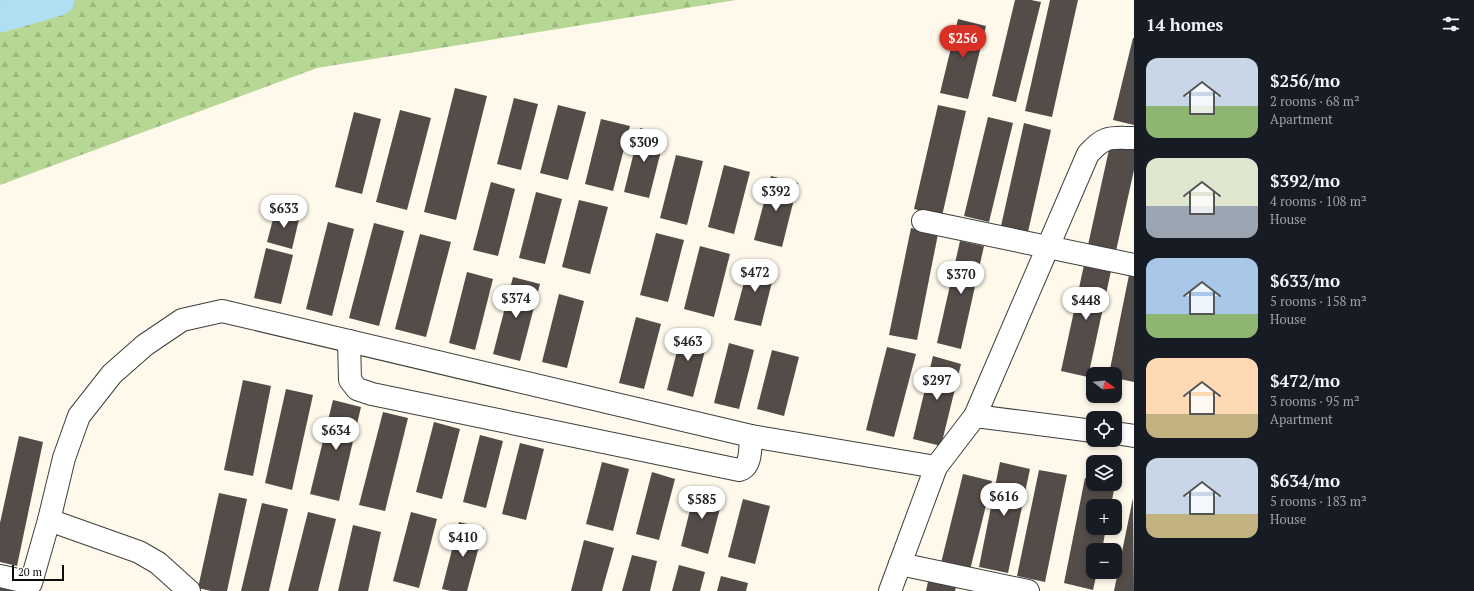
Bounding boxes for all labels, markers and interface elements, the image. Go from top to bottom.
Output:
text: 14 homes [1146,13,1223,36]
icon: filters [1440,13,1462,35]
pin: $256 [939,25,987,59]
text: $256 [948,29,978,47]
text: $256/mo [1270,69,1340,92]
icon: home [1178,74,1226,122]
text: 2 rooms · 68 m² [1270,92,1360,110]
text: Apartment [1270,110,1333,128]
pin: $309 [620,129,668,163]
text: $309 [629,133,659,151]
text: $392/mo [1270,169,1340,192]
icon: home [1178,174,1226,222]
pin: $392 [752,178,800,212]
text: $392 [761,182,791,200]
text: 4 rooms · 108 m² [1270,192,1367,210]
pin: $633 [260,195,308,229]
text: $633 [269,199,299,217]
text: House [1270,210,1306,228]
pin: $472 [731,259,779,293]
pin: $370 [937,261,985,295]
text: $472 [740,263,770,281]
text: $370 [946,265,976,283]
text: $633/mo [1270,269,1340,292]
icon: home [1178,274,1226,322]
pin: $374 [492,285,540,319]
pin: $448 [1062,287,1110,321]
text: $374 [501,289,531,307]
text: $448 [1071,291,1101,309]
text: 5 rooms · 158 m² [1270,292,1367,310]
text: House [1270,310,1306,328]
pin: $463 [664,328,712,362]
text: $463 [673,332,703,350]
pin: $297 [913,367,961,401]
north arrow [1086,367,1122,403]
map controls [1086,367,1122,579]
text: $472/mo [1270,369,1340,392]
text: $297 [922,371,952,389]
icon: home [1178,374,1226,422]
text: 3 rooms · 95 m² [1270,392,1360,410]
text: Apartment [1270,410,1333,428]
button: locate [1086,411,1122,447]
pin: $634 [312,417,360,451]
text: $634 [321,421,351,439]
button: layers [1086,455,1122,491]
text: $634/mo [1270,469,1340,492]
icon: home [1178,474,1226,522]
pin: $616 [980,483,1028,517]
pin: $585 [678,486,726,520]
text: $616 [989,487,1019,505]
text: $585 [687,490,717,508]
text: 5 rooms · 183 m² [1270,492,1367,510]
button: + [1086,499,1122,535]
text: House [1270,510,1306,528]
pin: $410 [439,524,487,558]
text: $410 [448,528,478,546]
button: − [1086,543,1122,579]
scale bar [12,563,64,582]
text: 20 m [18,565,42,579]

